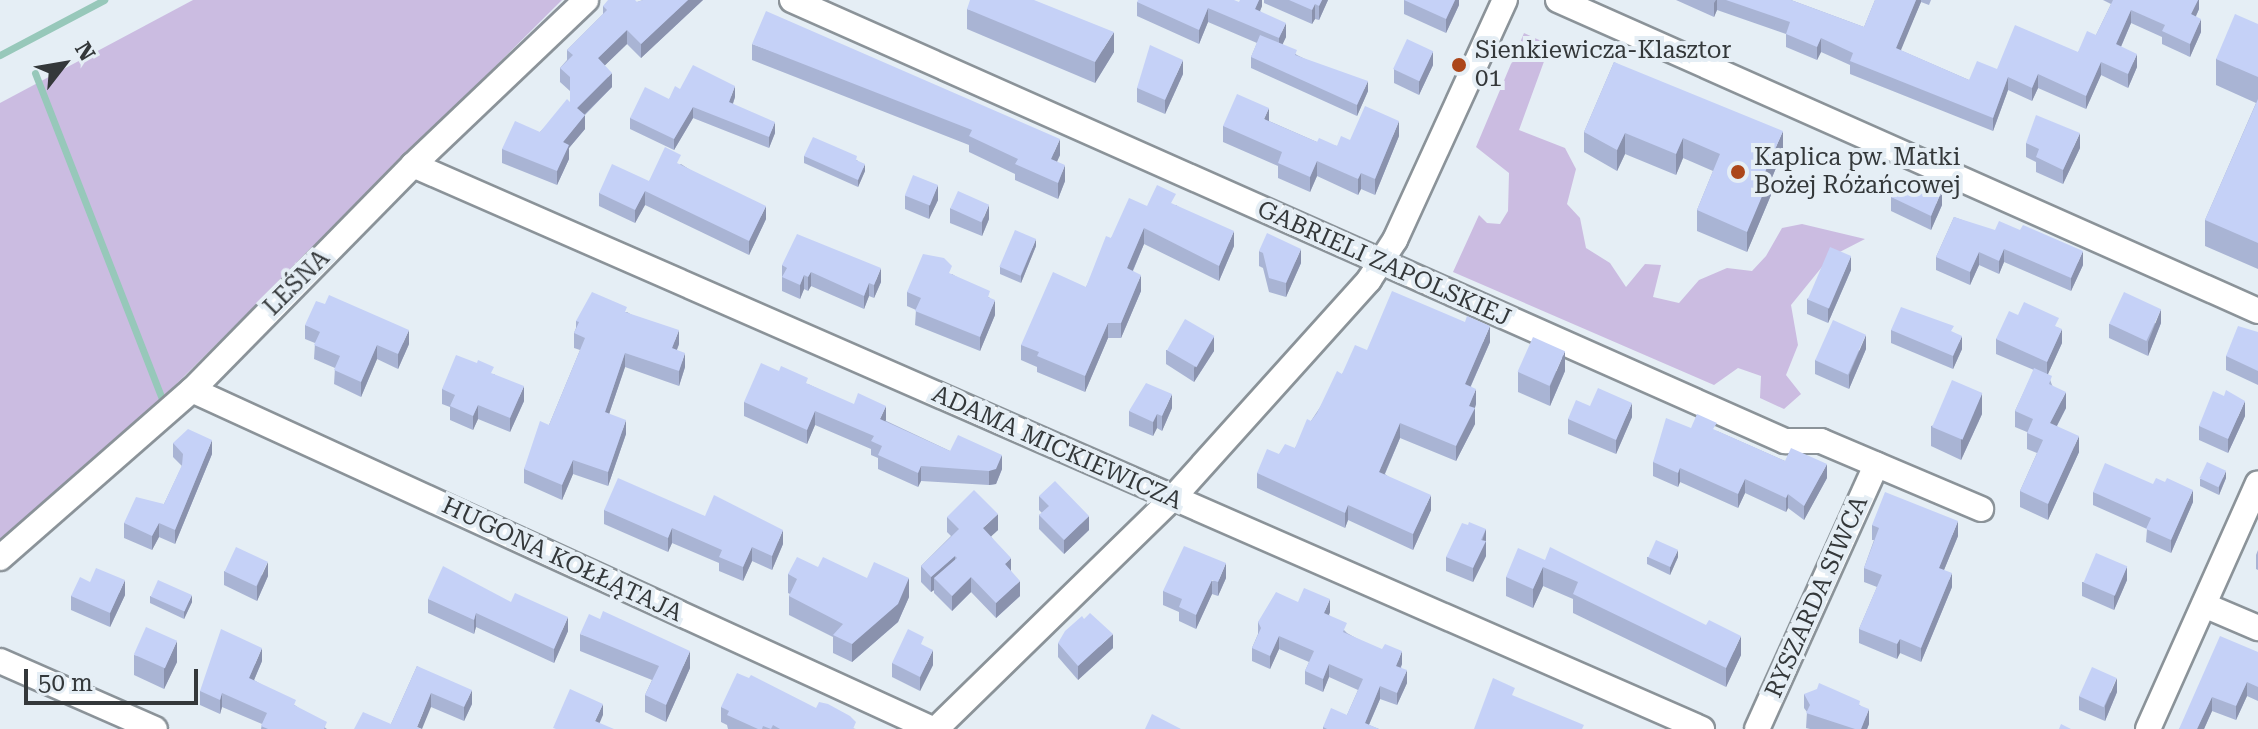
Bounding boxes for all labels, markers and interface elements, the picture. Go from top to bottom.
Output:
north arrow [24,24,104,104]
place label: Sienkiewicza-Klasztor 01 [1475,37,1731,93]
text: N [70,38,100,65]
marker: Sienkiewicza-Klasztor 01 [1450,56,1468,74]
place label: Kaplica pw. Matki Bożej Różańcowej [1754,144,1961,200]
marker: Kaplica pw. Matki Bożej Różańcowej [1729,163,1747,181]
street label: GABRIELI ZAPOLSKIEJ [1253,195,1515,333]
street label: LEŚNA [258,244,336,322]
street label: ADAMA MICKIEWICZA [928,380,1186,516]
street label: HUGONA KOŁŁĄTAJA [437,492,687,628]
street label: RYSZARDA SIWCA [1760,492,1874,702]
scale bar [28,653,202,703]
text: 50 m [38,669,93,697]

